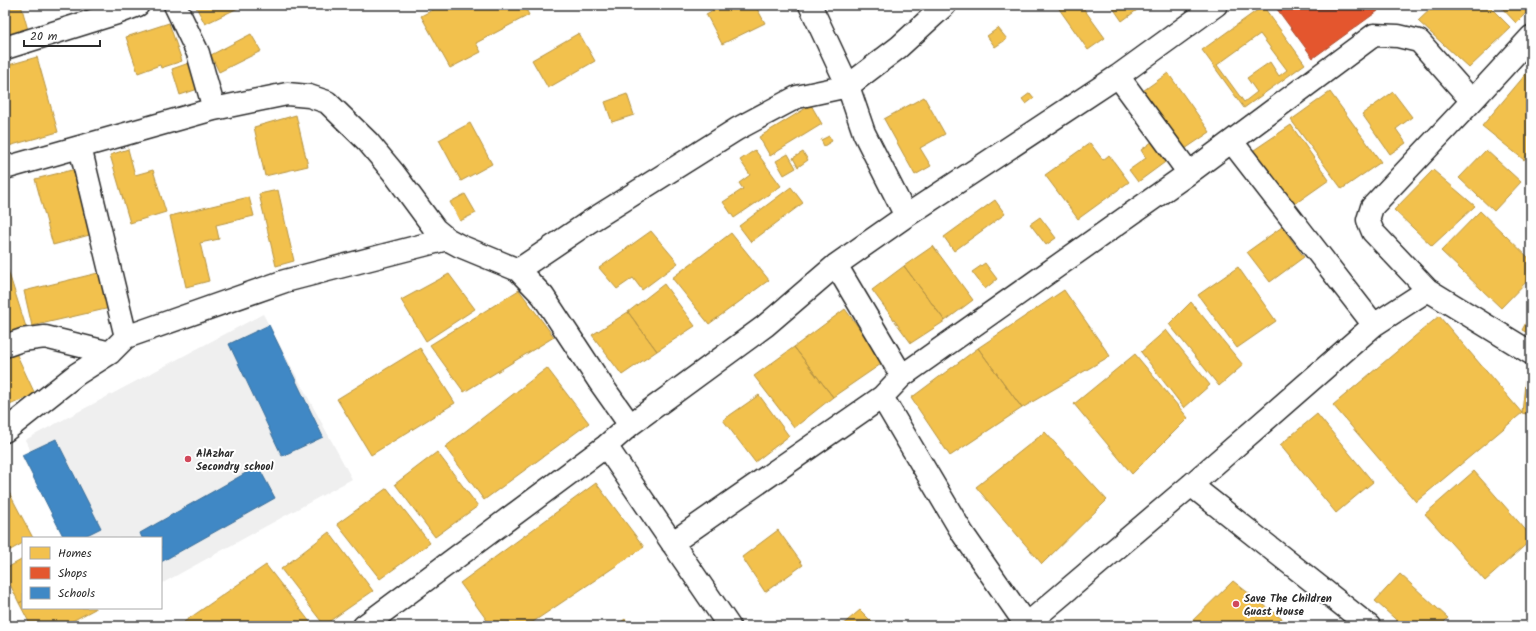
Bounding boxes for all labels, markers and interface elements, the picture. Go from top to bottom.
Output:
scale bar [24,22,100,48]
text: 20 m [30,27,58,46]
place label: AlAzhar Secondry school [196,445,274,476]
marker: AlAzhar Secondry school [183,454,193,464]
legend [22,537,162,609]
text: Homes [58,544,92,563]
text: Shops [58,564,87,583]
text: Schools [58,584,95,603]
place label: Save The Children Guast House [1244,590,1332,621]
marker: Save The Children Guast House [1231,599,1241,609]

